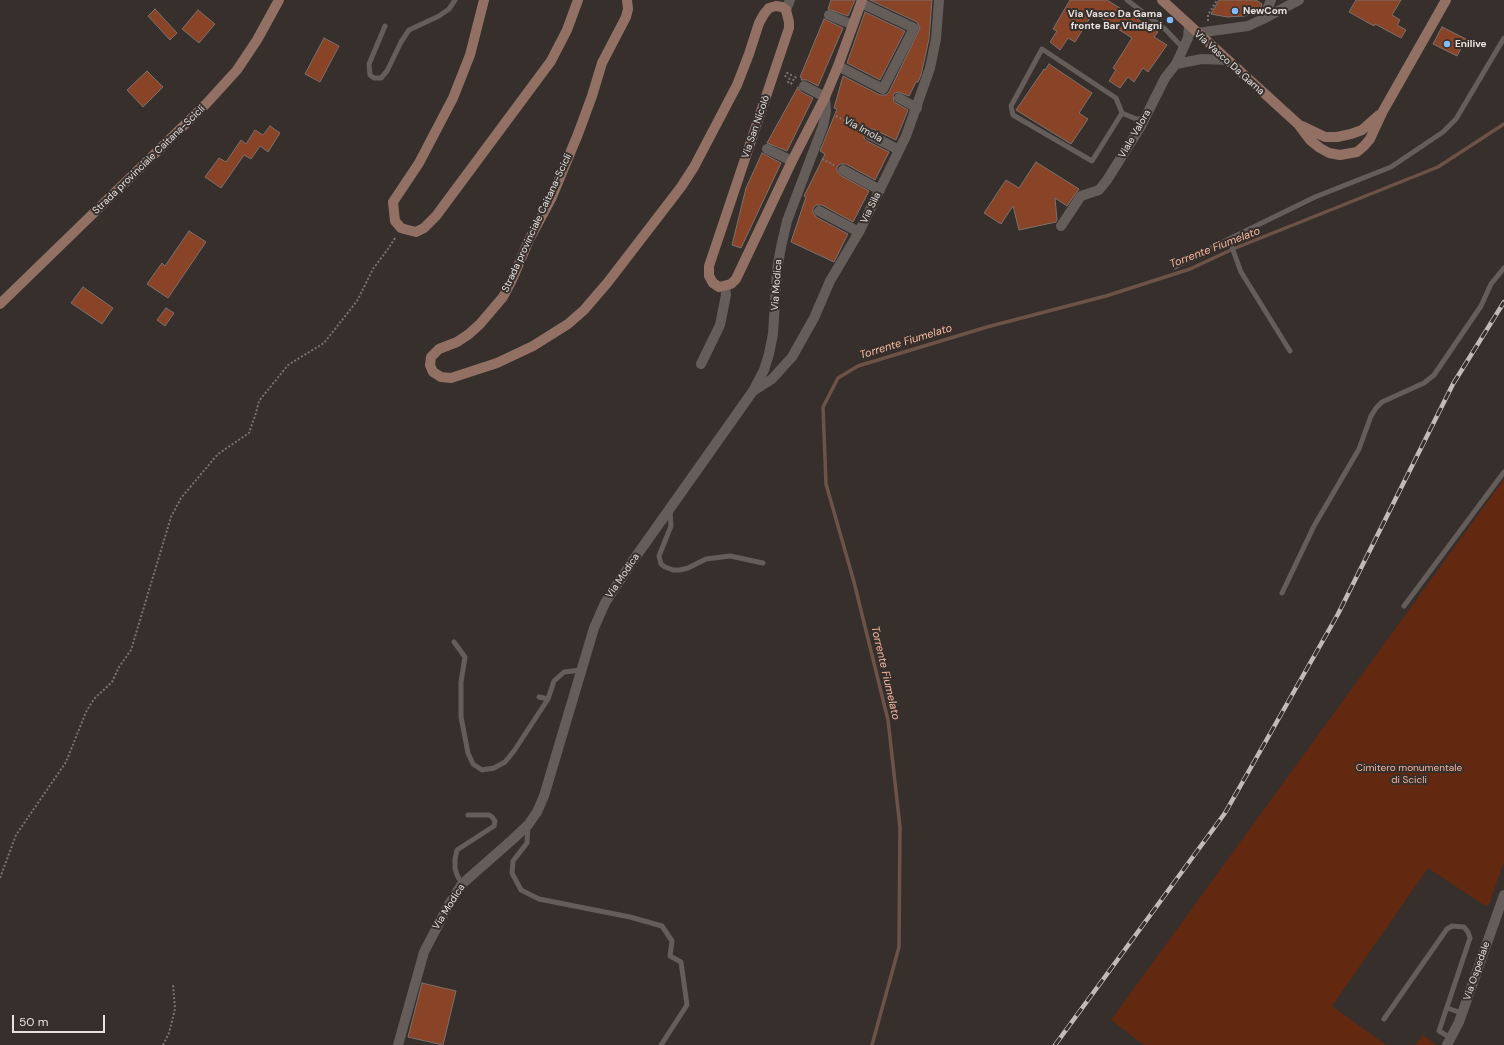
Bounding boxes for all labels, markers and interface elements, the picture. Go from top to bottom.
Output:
place label: NewCom [1243,5,1287,17]
marker: NewCom [1230,6,1240,16]
place label: Via Vasco Da Gama fronte Bar Vindigni [1068,8,1162,32]
marker: Via Vasco Da Gama fronte Bar Vindigni [1165,15,1175,25]
street label: Via Vasco Da Gama [1191,28,1267,98]
place label: Enilive [1455,38,1487,50]
marker: Enilive [1442,39,1452,49]
street label: Via San Nicolò [740,94,772,160]
street label: Strada provinciale Caitana-Scicli [90,103,208,217]
street label: Viale Valora [1116,108,1154,160]
street label: Via Imola [842,115,884,145]
street label: Strada provinciale Caitana-Scicli [500,152,574,294]
street label: Via Sila [858,191,884,225]
water label: Torrente Fiumelato [1168,225,1262,271]
street label: Via Modica [769,259,785,311]
water label: Torrente Fiumelato [858,322,954,362]
street label: Via Modica [604,551,642,601]
water label: Torrente Fiumelato [868,625,902,721]
park label: Cimitero monumentale di Scicli [1356,762,1462,786]
street label: Via Modica [430,882,468,932]
street label: Via Ospedale [1461,940,1493,1002]
scale bar [14,1007,107,1033]
text: 50 m [19,1014,48,1030]

